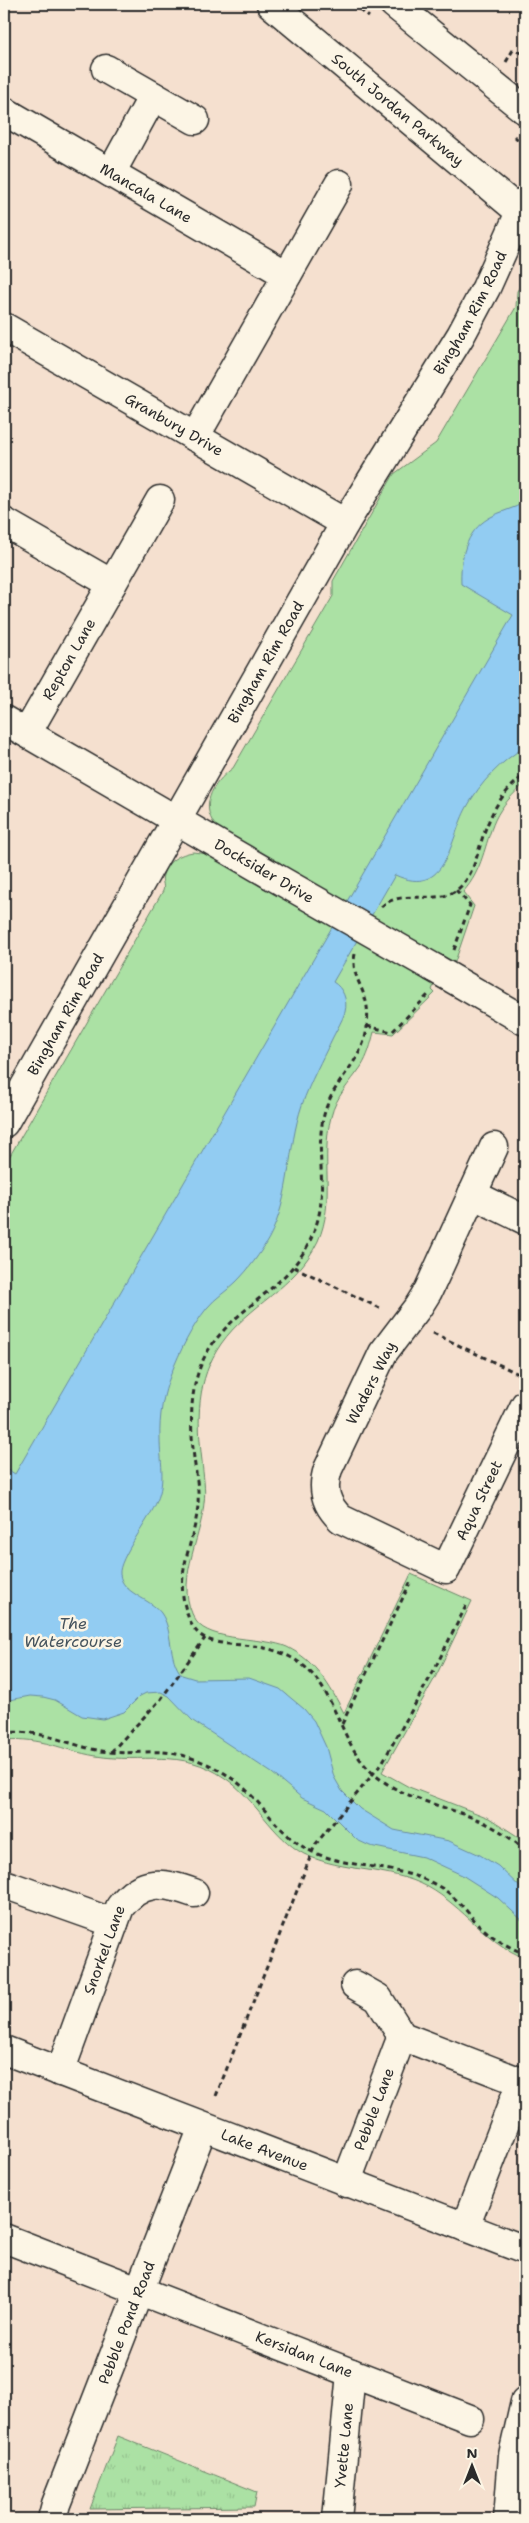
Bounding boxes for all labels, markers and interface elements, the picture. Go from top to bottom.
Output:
street label: South Jordan Parkway [327,49,468,171]
street label: Mancala Lane [96,159,196,228]
street label: Bingham Rim Road [429,247,512,379]
street label: Granbury Drive [121,388,227,461]
street label: Bingham Rim Road [223,597,309,727]
street label: Repton Lane [38,615,100,704]
street label: Docksider Drive [210,834,318,908]
street label: Bingham Rim Road [23,949,109,1079]
street label: Waders Way [341,1338,401,1428]
street label: Aqua Street [451,1457,507,1544]
water label: The Watercourse [24,1613,122,1652]
street label: Snorkel Lane [79,1902,130,1997]
street label: Pebble Lane [349,2065,399,2153]
street label: Lake Avenue [218,2124,311,2176]
street label: Pebble Pond Road [94,2258,160,2387]
street label: Kersidan Lane [252,2327,356,2383]
street label: Yvette Lane [330,2402,358,2489]
north arrow [446,2440,496,2490]
text: N [466,2444,478,2462]

